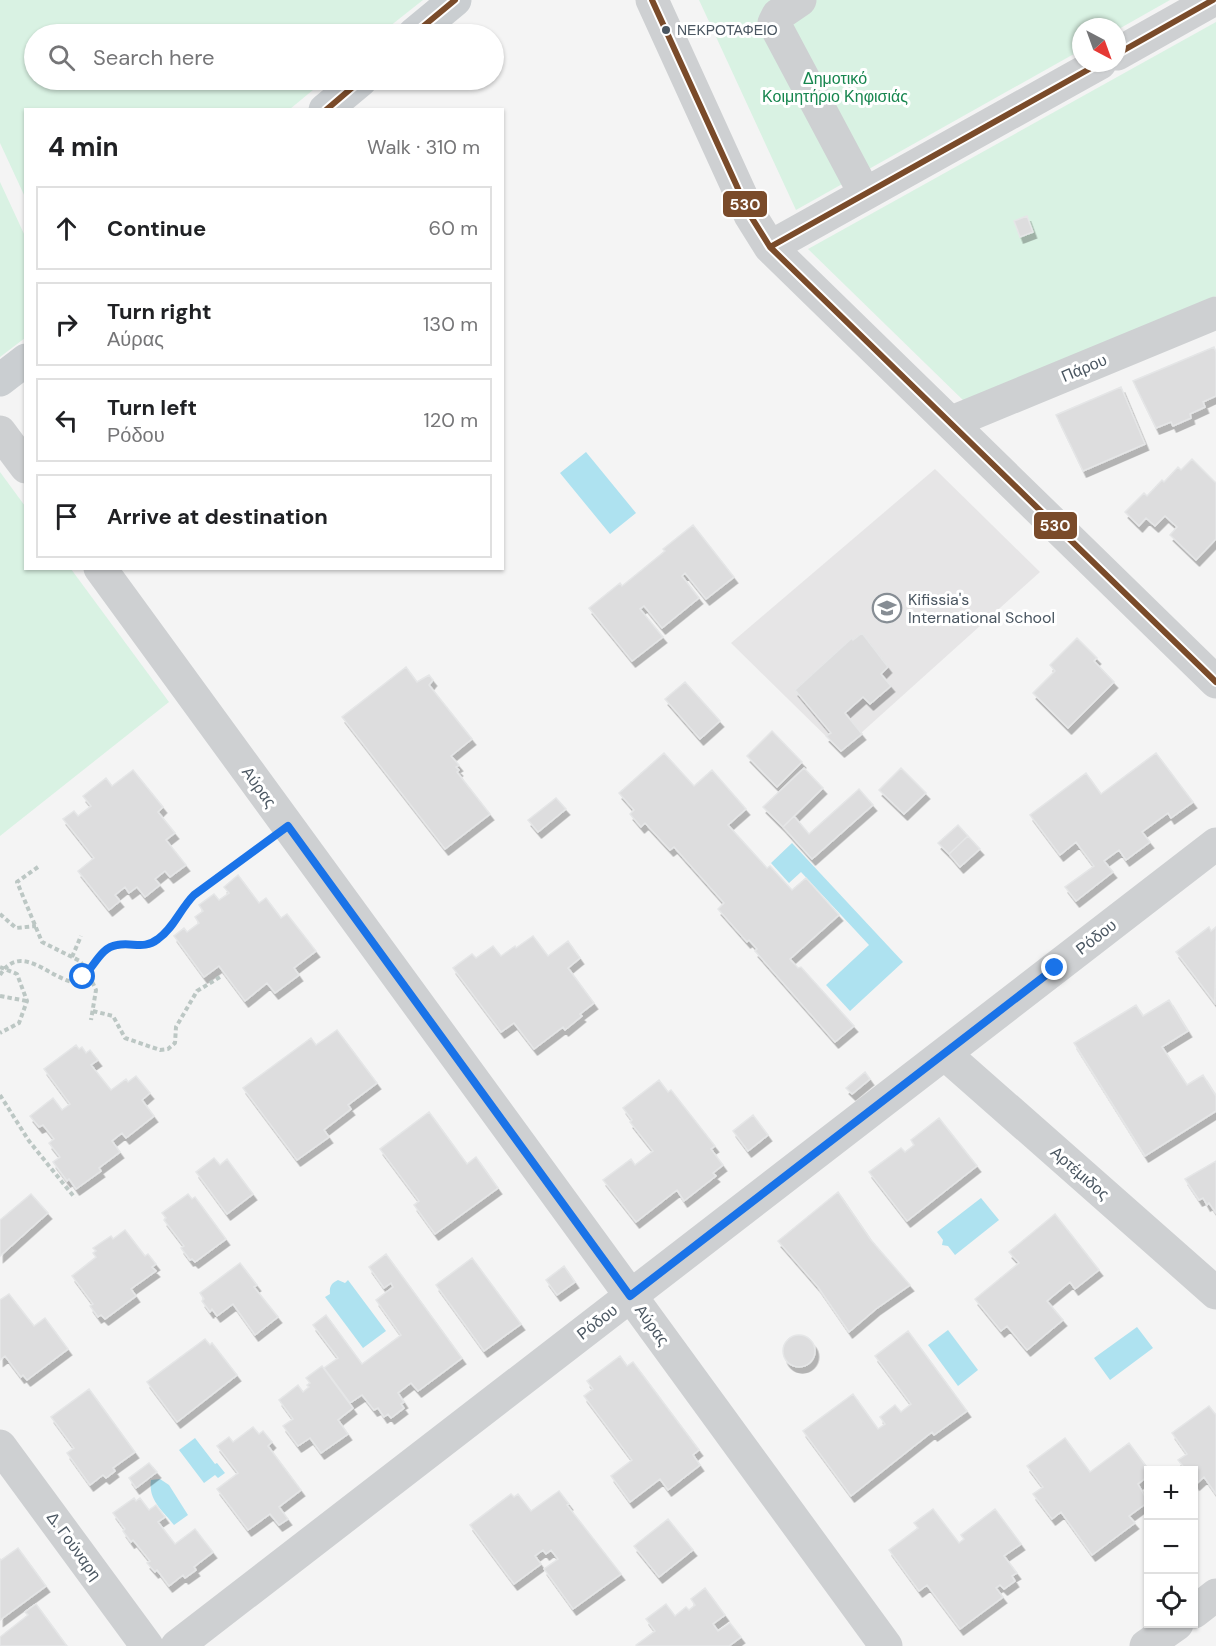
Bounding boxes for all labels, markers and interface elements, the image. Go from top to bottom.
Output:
north arrow [1072,18,1126,72]
place label: ΝΕΚΡΟΤΑΦΕΙΟ [677,21,778,39]
search box [24,24,504,90]
marker: ΝΕΚΡΟΤΑΦΕΙΟ [660,24,672,36]
icon: search [45,41,78,74]
text: Search here [93,43,214,72]
park label: Δημοτικό Κοιμητήριο Κηφισιάς [762,68,908,107]
text: 4 min [48,130,119,164]
text: Walk · 310 m [367,134,480,160]
line badge: 530 [722,190,768,218]
text: 530 [730,194,760,215]
icon: ahead [50,212,83,245]
text: Continue [107,214,206,243]
text: 60 m [429,215,478,241]
text: Turn right [107,297,212,326]
icon: right [50,308,83,341]
text: 130 m [423,311,478,337]
text: Αύρας [107,326,164,352]
street label: Πάρου [1058,349,1110,387]
text: Turn left [107,393,197,422]
icon: left [50,404,83,437]
text: 120 m [424,407,478,433]
text: Ρόδου [107,422,165,448]
icon: arrive [50,500,83,533]
text: Arrive at destination [107,502,328,531]
line badge: 530 [1033,511,1078,540]
text: 530 [1040,515,1070,536]
place label: Kifissia's International School [908,589,1055,628]
school or university icon: Kifissia's International School [871,592,903,624]
street label: Αύρας [237,762,281,812]
street label: Ρόδου [1071,915,1121,959]
route end [1041,954,1067,980]
route start [69,963,95,989]
street label: Αρτέμιδος [1046,1142,1114,1204]
street label: Ρόδου [572,1300,622,1344]
street label: Αύρας [630,1300,674,1350]
map controls [1144,1466,1198,1628]
button: + [1144,1466,1198,1520]
street label: Δ. Γούναρη [42,1508,106,1584]
button: − [1144,1520,1198,1574]
button: locate [1144,1574,1198,1628]

